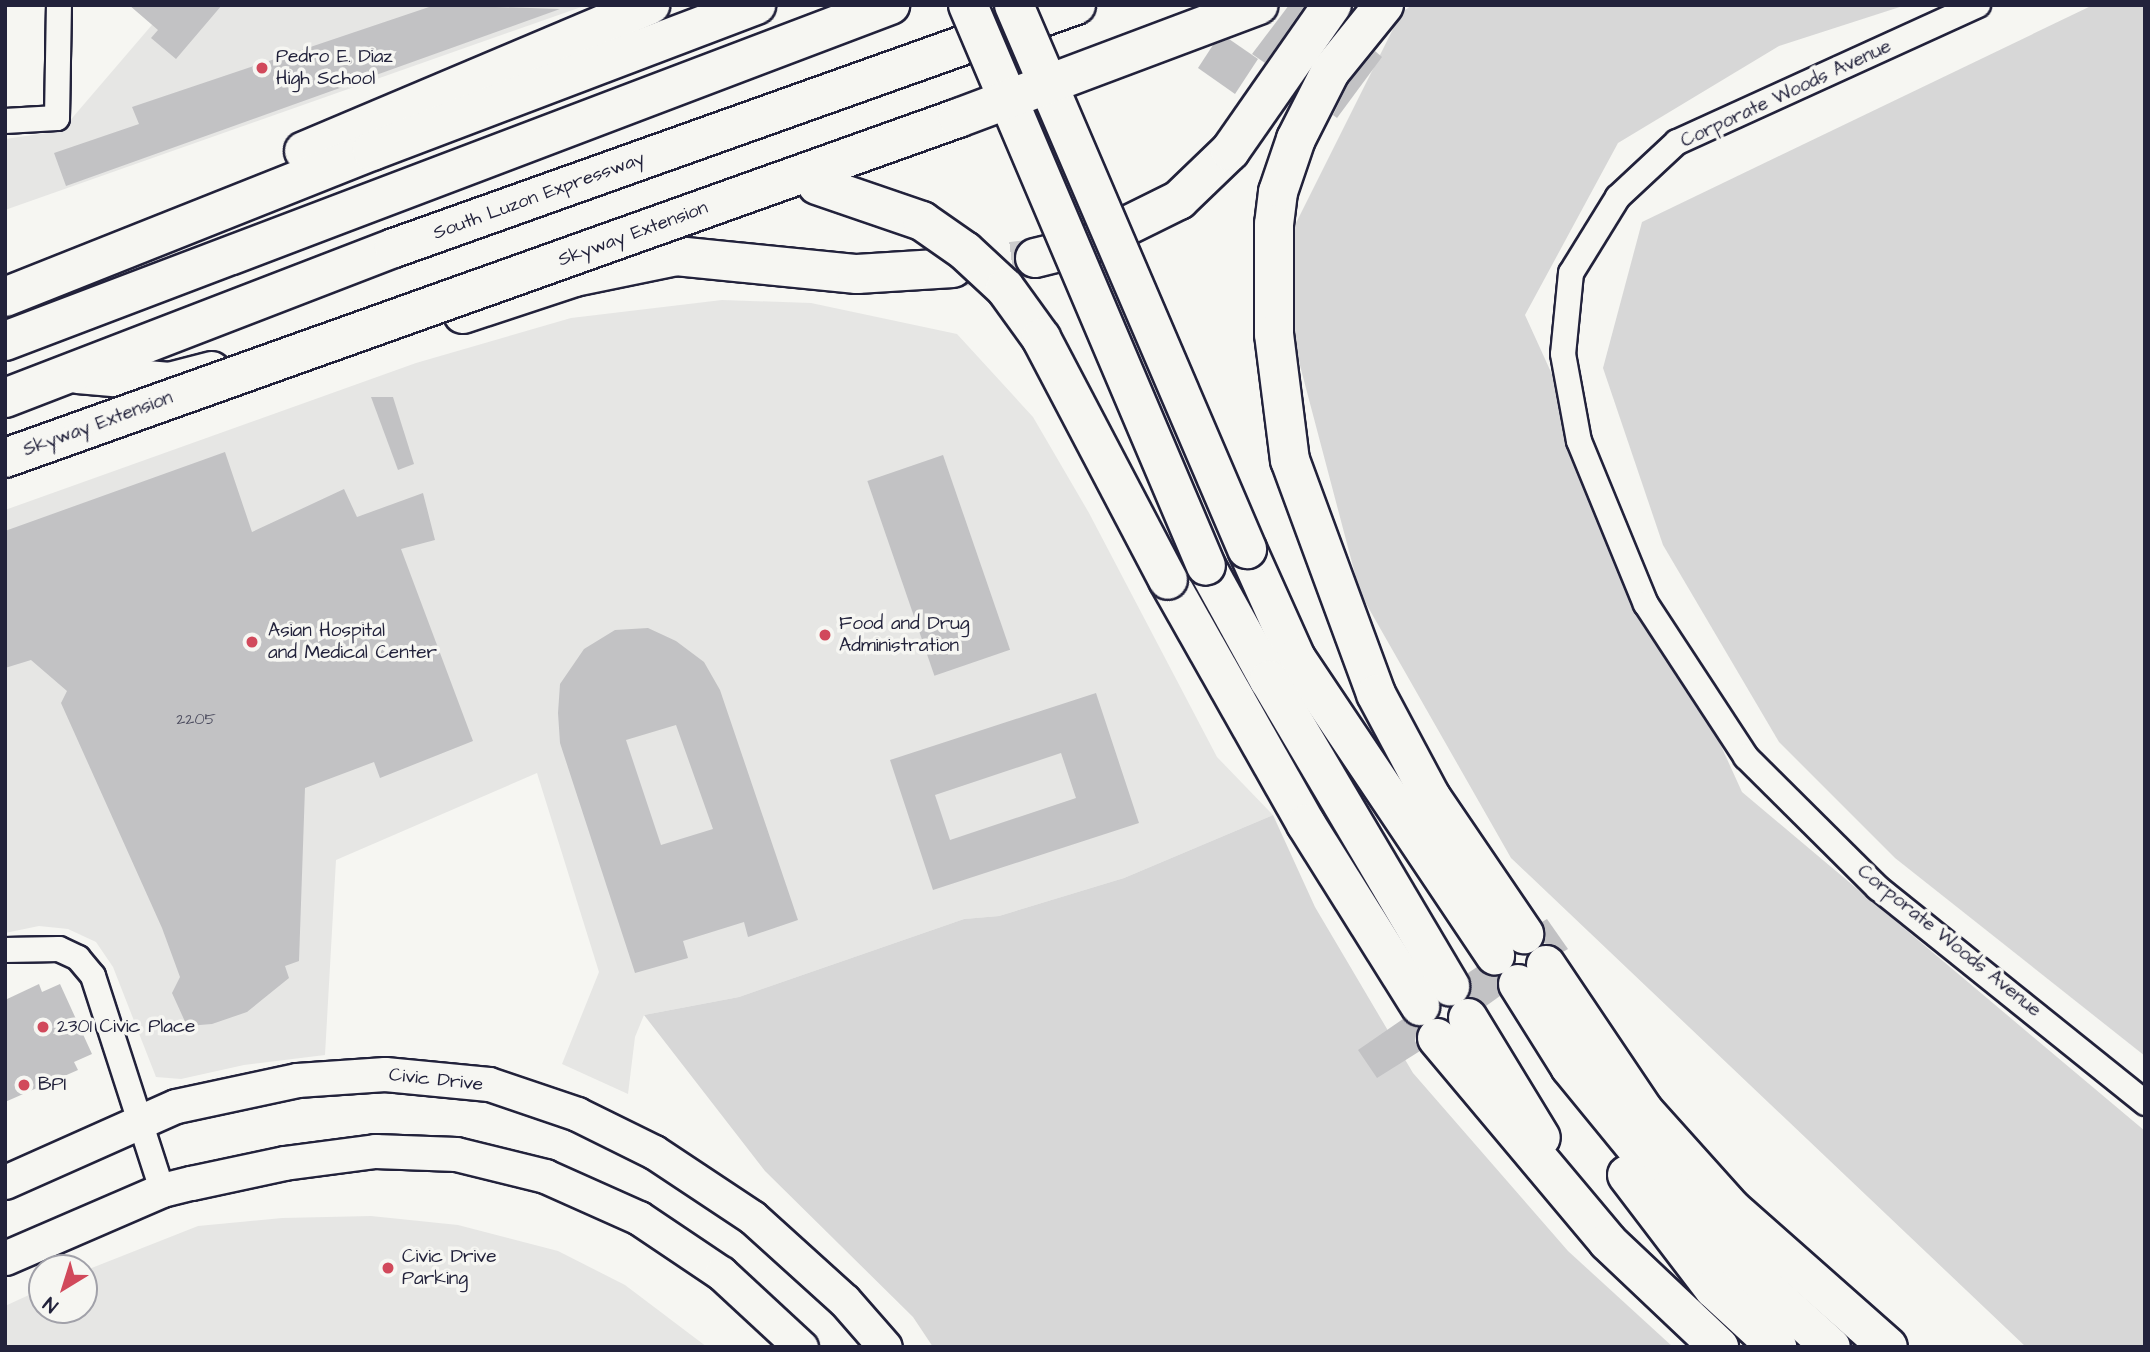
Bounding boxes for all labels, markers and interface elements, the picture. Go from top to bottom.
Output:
street label: Corporate Woods Avenue [1677,35,1895,153]
place label: Pedro E. Diaz High School [276,46,393,90]
marker: Pedro E. Diaz High School [254,60,270,76]
street label: South Luzon Expressway [430,147,648,245]
street label: Skyway Extension [555,196,711,272]
street label: Skyway Extension [20,386,176,462]
place label: Food and Drug Administration [839,613,970,657]
place label: Asian Hospital and Medical Center [268,620,437,664]
marker: Food and Drug Administration [817,627,833,643]
marker: Asian Hospital and Medical Center [242,632,262,652]
house number: 2205 [176,709,216,729]
street label: Corporate Woods Avenue [1853,860,2045,1022]
place label: 2301 Civic Place [57,1016,195,1038]
marker: 2301 Civic Place [35,1019,51,1035]
street label: Civic Drive [388,1064,484,1096]
place label: BPI [38,1074,66,1096]
marker: BPI [16,1077,32,1093]
place label: Civic Drive Parking [402,1246,496,1290]
north arrow [28,1254,98,1324]
marker: Civic Drive Parking [380,1260,396,1276]
text: N [38,1290,64,1319]

